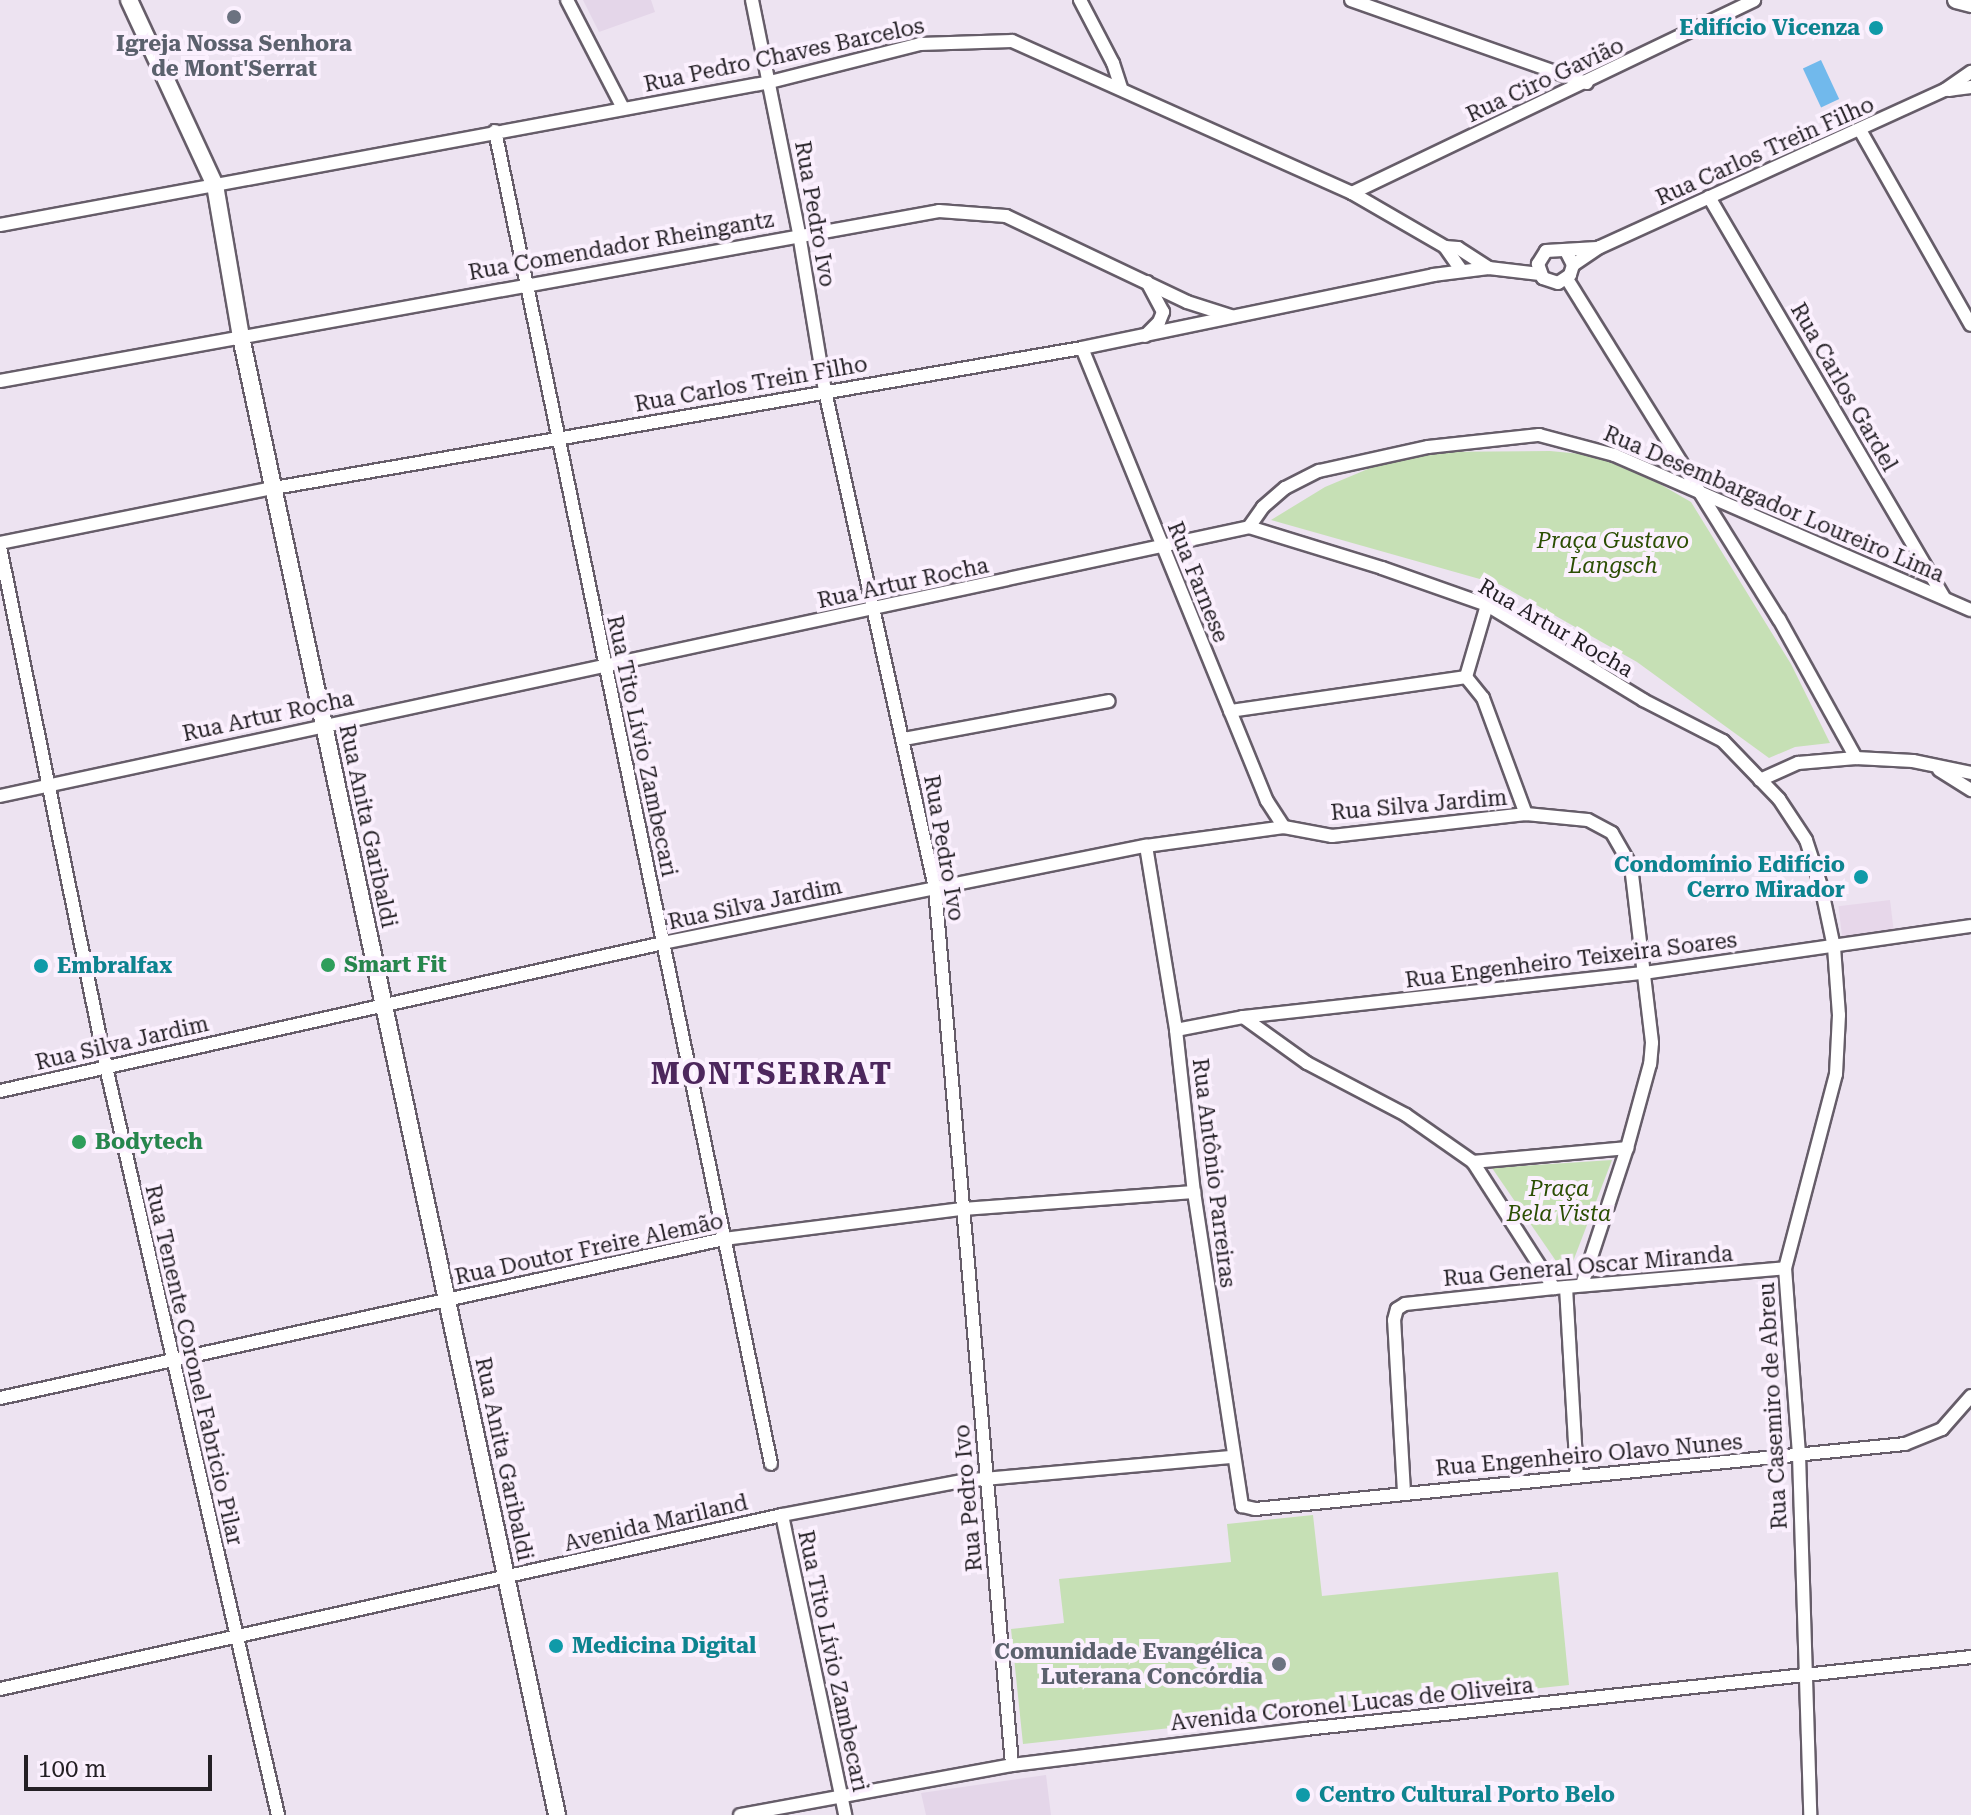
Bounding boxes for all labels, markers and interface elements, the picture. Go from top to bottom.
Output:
marker: Igreja Nossa Senhora de Mont'Serrat [225,8,243,26]
street label: Rua Pedro Chaves Barcelos [641,12,927,98]
place label: Edifício Vicenza [1679,15,1860,41]
marker: Edifício Vicenza [1867,19,1885,37]
place label: Igreja Nossa Senhora de Mont'Serrat [116,30,352,82]
street label: Rua Ciro Gavião [1462,32,1628,128]
street label: Rua Carlos Trein Filho [1652,91,1878,211]
street label: Rua Pedro Ivo [789,139,841,289]
street label: Rua Comendador Rheingantz [466,206,776,286]
street label: Rua Carlos Gardel [1785,298,1903,476]
street label: Rua Carlos Trein Filho [632,351,870,417]
street label: Rua Desembargador Loureiro Lima [1600,420,1948,588]
street label: Rua Farnese [1162,518,1234,646]
park label: Praça Gustavo Langsch [1537,527,1689,578]
street label: Rua Artur Rocha [815,552,991,614]
street label: Rua Artur Rocha [1474,573,1638,683]
street label: Rua Tito Lívio Zambecari [601,613,683,879]
street label: Rua Artur Rocha [180,685,356,747]
street label: Rua Anita Garibaldi [334,722,402,930]
street label: Rua Pedro Ivo [918,773,970,923]
street label: Rua Silva Jardim [1330,784,1508,826]
place label: Condomínio Edifício Cerro Mirador [1614,851,1845,902]
marker: Condomínio Edifício Cerro Mirador [1852,868,1870,886]
street label: Rua Silva Jardim [666,873,844,935]
street label: Rua Engenheiro Teixeira Soares [1404,927,1738,993]
place label: Smart Fit [344,952,447,978]
place label: Embralfax [57,953,172,979]
marker: Smart Fit [319,956,337,974]
marker: Embralfax [32,957,50,975]
street label: Rua Silva Jardim [33,1010,211,1076]
district label: MONTSERRAT [651,1056,893,1092]
street label: Rua Antônio Parreiras [1187,1057,1241,1289]
place label: Bodytech [95,1129,203,1155]
marker: Bodytech [70,1133,88,1151]
park label: Praça Bela Vista [1507,1175,1611,1226]
street label: Rua Tenente Coronel Fabricio Pilar [140,1182,248,1548]
street label: Rua Doutor Freire Alemão [452,1208,726,1290]
street label: Rua General Oscar Miranda [1442,1240,1734,1292]
street label: Rua Casemiro de Abreu [1753,1282,1793,1530]
street label: Rua Anita Garibaldi [470,1355,538,1563]
street label: Rua Pedro Ivo [948,1423,988,1573]
street label: Rua Engenheiro Olavo Nunes [1434,1428,1744,1482]
street label: Avenida Mariland [562,1489,750,1557]
street label: Rua Tito Lívio Zambecari [792,1528,874,1794]
place label: Medicina Digital [572,1633,756,1659]
marker: Medicina Digital [547,1637,565,1655]
place label: Comunidade Evangélica Luterana Concórdia [994,1638,1263,1690]
marker: Comunidade Evangélica Luterana Concórdia [1270,1655,1288,1673]
street label: Avenida Coronel Lucas de Oliveira [1169,1672,1535,1736]
scale bar [28,1739,216,1789]
text: 100 m [38,1755,106,1783]
place label: Centro Cultural Porto Belo [1319,1782,1615,1808]
marker: Centro Cultural Porto Belo [1294,1786,1312,1804]

